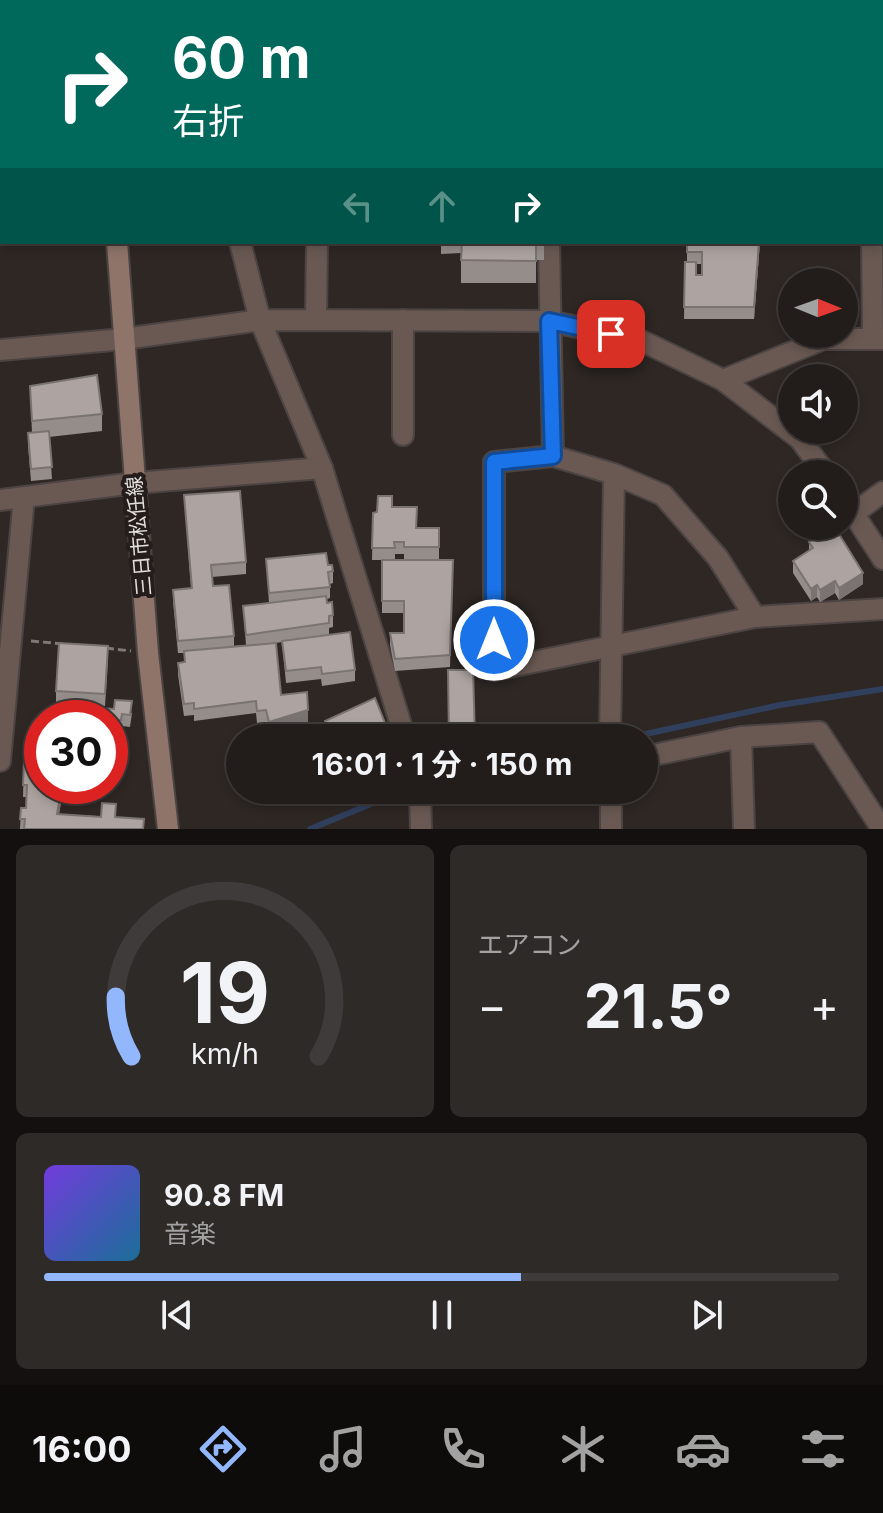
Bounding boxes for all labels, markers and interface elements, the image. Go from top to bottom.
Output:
text: 60 m [172,24,311,92]
icon: right [40,32,144,136]
text: 右折 [172,99,244,143]
icon: left [336,184,380,228]
icon: ahead [420,184,464,228]
icon: right [504,184,548,228]
north arrow [778,268,858,348]
map controls [778,268,858,540]
pin [577,300,645,368]
icon: arrive [589,312,633,356]
button: sound [778,364,858,444]
button: search [778,460,858,540]
street label: 三日市松任線 [122,475,156,597]
position arrow [452,598,536,682]
speed limit sign: 30 [24,700,128,804]
text: 16:01 · 1 分 · 150 m [312,746,572,782]
text: エアコン [478,929,582,960]
text: 19 [180,942,270,1043]
text: 21.5° [584,970,733,1042]
text: − [478,979,507,1033]
text: + [810,979,839,1033]
text: km/h [191,1036,259,1071]
text: 90.8 FM [164,1177,284,1213]
text: 音楽 [164,1218,216,1249]
icon: previous [155,1293,199,1337]
icon: pause [420,1293,464,1337]
icon: next [685,1293,729,1337]
icon: directions [195,1421,251,1477]
icon: music [315,1421,371,1477]
icon: phone [435,1421,491,1477]
icon: climate [555,1421,611,1477]
icon: car [675,1421,731,1477]
icon: filters [795,1421,851,1477]
text: 16:00 [32,1427,131,1471]

